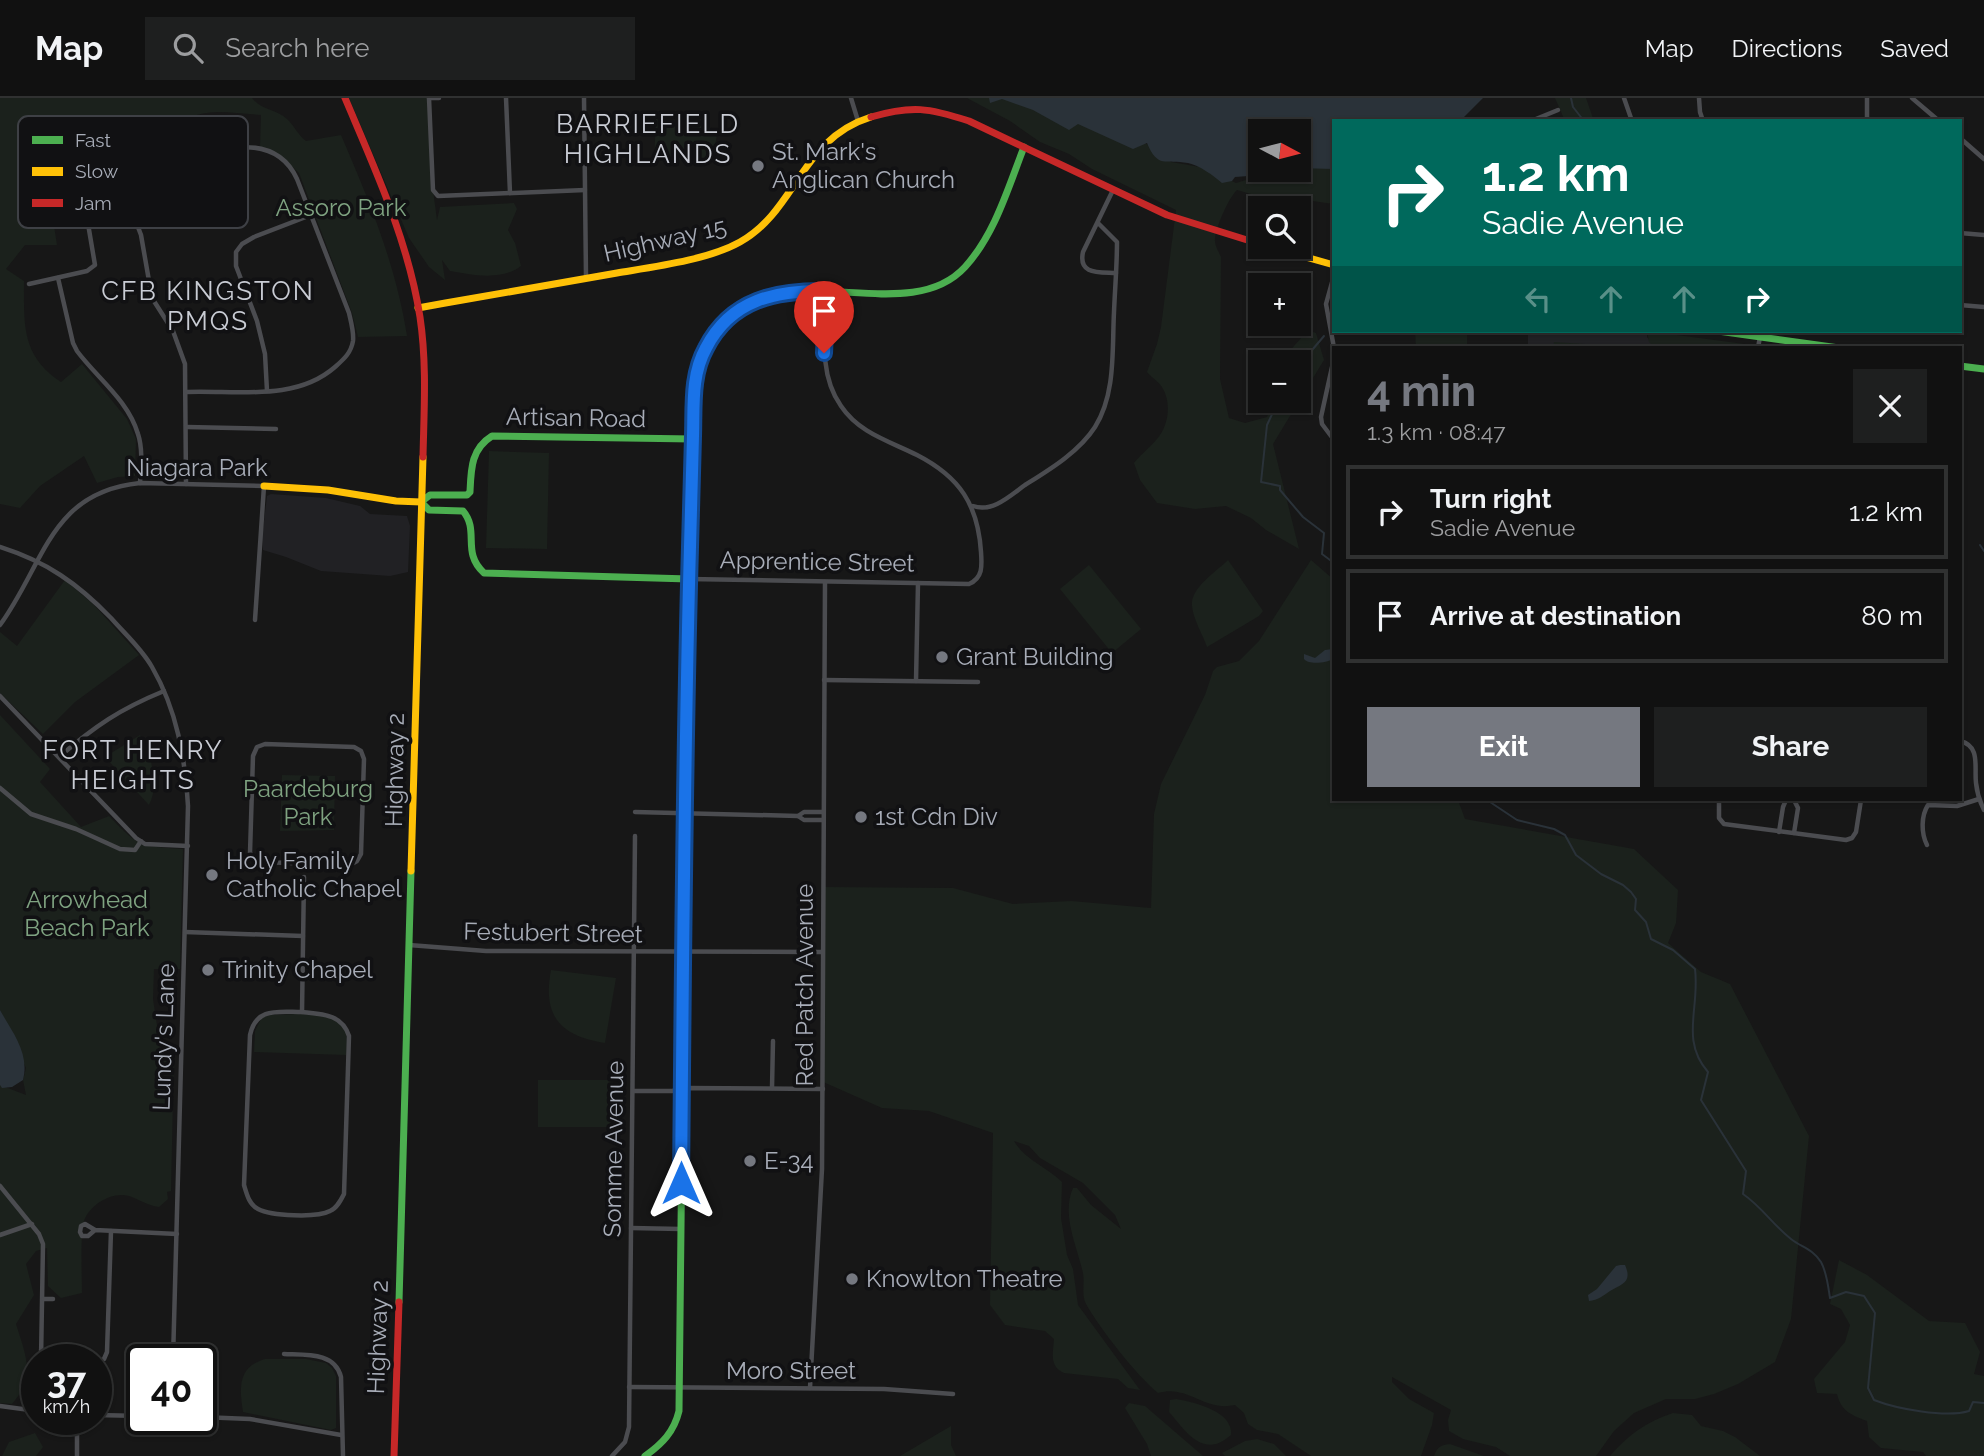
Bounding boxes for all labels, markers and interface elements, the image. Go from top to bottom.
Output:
search box [145,17,635,80]
text: Map [35,29,103,68]
icon: search [169,29,207,67]
text: Search here [225,33,370,63]
text: Map [1645,34,1694,63]
text: Directions [1732,34,1842,63]
text: Saved [1880,34,1949,63]
district label: BARRIEFIELD HIGHLANDS [556,109,740,169]
legend [18,116,248,228]
north arrow [1248,119,1311,182]
map controls [1248,119,1311,413]
text: Fast [75,129,111,151]
place label: St. Mark's Anglican Church [772,137,955,194]
text: 1.2 km [1482,145,1630,202]
icon: right [1367,147,1458,238]
marker: St. Mark's Anglican Church [750,158,766,174]
text: Slow [75,160,119,182]
text: Jam [75,192,112,214]
park label: Assoro Park [276,193,407,222]
button: search [1248,196,1311,259]
text: Sadie Avenue [1482,204,1684,241]
street label: Highway 15 [601,211,729,268]
button: + [1248,273,1311,336]
district label: CFB KINGSTON PMQS [101,276,315,336]
icon: left [1519,280,1557,318]
icon: ahead [1592,280,1630,318]
icon: ahead [1665,280,1703,318]
icon: right [1738,280,1776,318]
pin [794,281,854,353]
icon: arrive [805,292,843,330]
button: − [1248,350,1311,413]
text: 4 min [1367,367,1476,416]
button: close [1853,369,1927,443]
street label: Artisan Road [506,402,646,433]
text: 1.3 km · 08:47 [1367,418,1506,445]
street label: Niagara Park [126,453,268,482]
text: Turn right [1430,484,1551,514]
icon: right [1371,493,1409,531]
text: 1.2 km [1849,497,1923,527]
text: Sadie Avenue [1430,514,1575,541]
street label: Apprentice Street [719,545,915,578]
icon: arrive [1371,597,1409,635]
text: Arrive at destination [1430,601,1681,631]
text: 80 m [1861,601,1923,631]
place label: Grant Building [956,642,1114,671]
marker: Grant Building [934,649,950,665]
button: Exit [1367,707,1640,787]
button: Share [1654,707,1927,787]
street label: Highway 2 [379,713,410,827]
district label: FORT HENRY HEIGHTS [42,735,224,795]
park label: Paardeburg Park [243,774,373,831]
place label: 1st Cdn Div [875,802,998,831]
marker: 1st Cdn Div [853,809,869,825]
place label: Holy Family Catholic Chapel [226,846,402,903]
marker: Holy Family Catholic Chapel [204,867,220,883]
street label: Red Patch Avenue [790,884,819,1086]
park label: Arrowhead Beach Park [24,885,150,942]
street label: Festubert Street [463,916,643,949]
place label: Trinity Chapel [222,955,373,984]
marker: Trinity Chapel [200,962,216,978]
street label: Lundy's Lane [146,963,181,1111]
street label: Somme Avenue [597,1060,630,1238]
position arrow [644,1146,718,1220]
place label: E-34 [764,1146,814,1175]
marker: E-34 [742,1153,758,1169]
place label: Knowlton Theatre [866,1264,1063,1293]
marker: Knowlton Theatre [844,1271,860,1287]
street label: Highway 2 [361,1279,394,1395]
speed limit sign: 40 [126,1344,217,1435]
street label: Moro Street [726,1356,856,1385]
text: 37 [47,1360,86,1401]
text: km/h [43,1396,90,1417]

